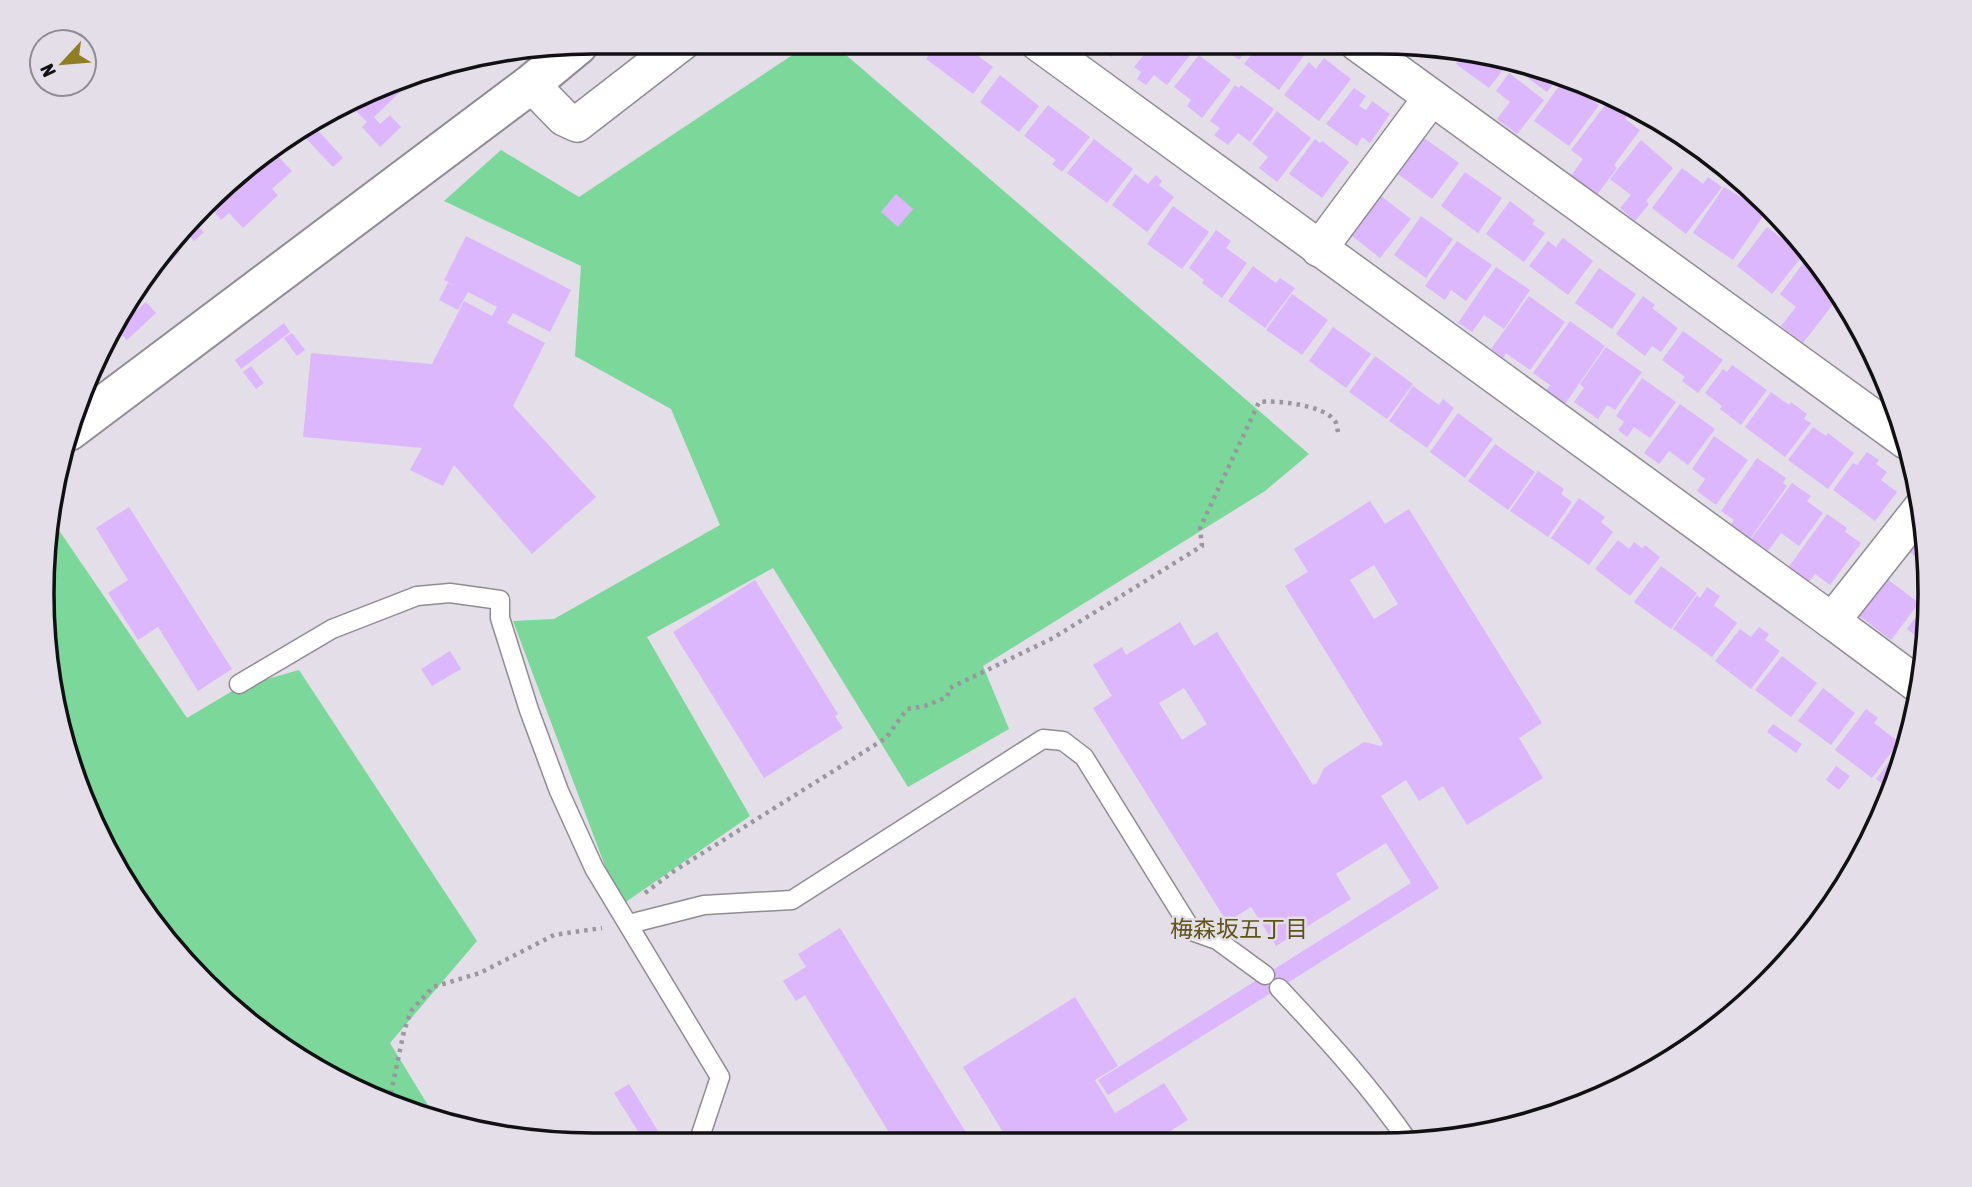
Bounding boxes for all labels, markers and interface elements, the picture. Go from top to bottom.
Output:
north arrow [28,28,98,98]
text: N [35,61,60,80]
district label: 梅森坂五丁目 [1170,916,1308,942]

